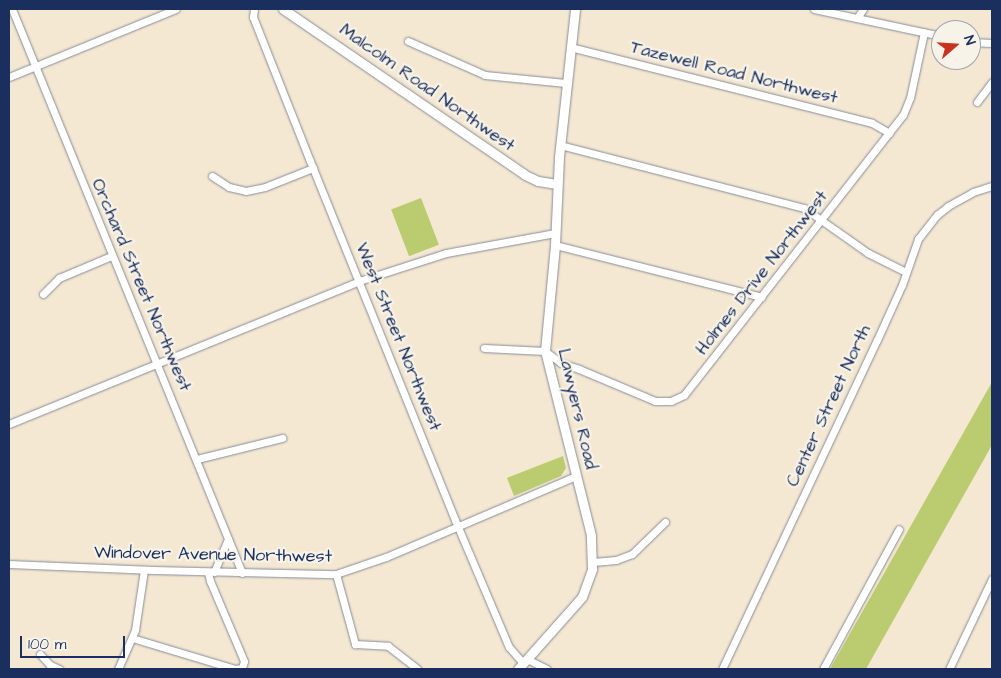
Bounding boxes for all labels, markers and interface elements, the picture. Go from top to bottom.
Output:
street label: Malcolm Road Northwest [335,19,519,157]
north arrow [931,20,981,70]
text: N [958,33,980,48]
street label: Tazewell Road Northwest [628,37,840,109]
street label: Orchard Street Northwest [86,176,196,394]
street label: Holmes Drive Northwest [691,187,833,359]
street label: West Street Northwest [350,240,446,434]
street label: Center Street North [782,322,876,490]
street label: Lawyers Road [553,346,601,472]
street label: Windover Avenue Northwest [94,542,332,568]
scale bar [22,626,128,658]
text: 100 m [28,634,67,655]

